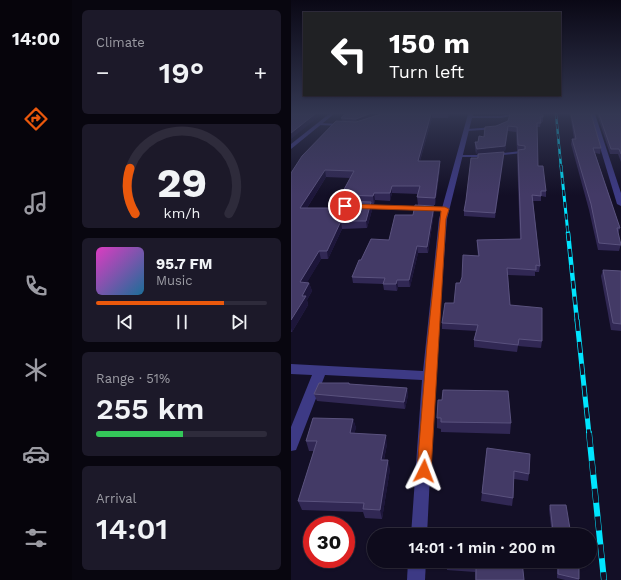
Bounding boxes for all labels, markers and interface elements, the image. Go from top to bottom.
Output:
text: 150 m [389,27,470,60]
text: 14:00 [12,28,60,49]
icon: left [323,28,375,80]
text: Climate [96,35,145,50]
text: 19° [159,55,204,90]
text: − [96,60,109,85]
text: + [254,60,267,85]
text: Turn left [389,61,464,82]
icon: directions [22,105,50,133]
text: 29 [156,158,207,207]
icon: music [22,189,50,217]
pin [328,189,362,223]
icon: arrive [334,195,356,217]
text: km/h [163,205,200,221]
text: 95.7 FM [156,255,212,273]
icon: phone [22,272,50,300]
text: Music [156,273,193,288]
icon: previous [114,311,136,333]
icon: pause [171,311,193,333]
icon: next [228,311,250,333]
icon: climate [22,356,50,384]
text: Range · 51% [96,371,170,386]
text: 255 km [96,391,204,426]
icon: car [22,440,50,468]
position arrow [403,450,445,492]
text: Arrival [96,491,137,506]
text: 14:01 [96,511,168,546]
speed limit sign: 30 [303,516,355,568]
icon: filters [22,524,50,552]
text: 14:01 · 1 min · 200 m [408,539,556,557]

